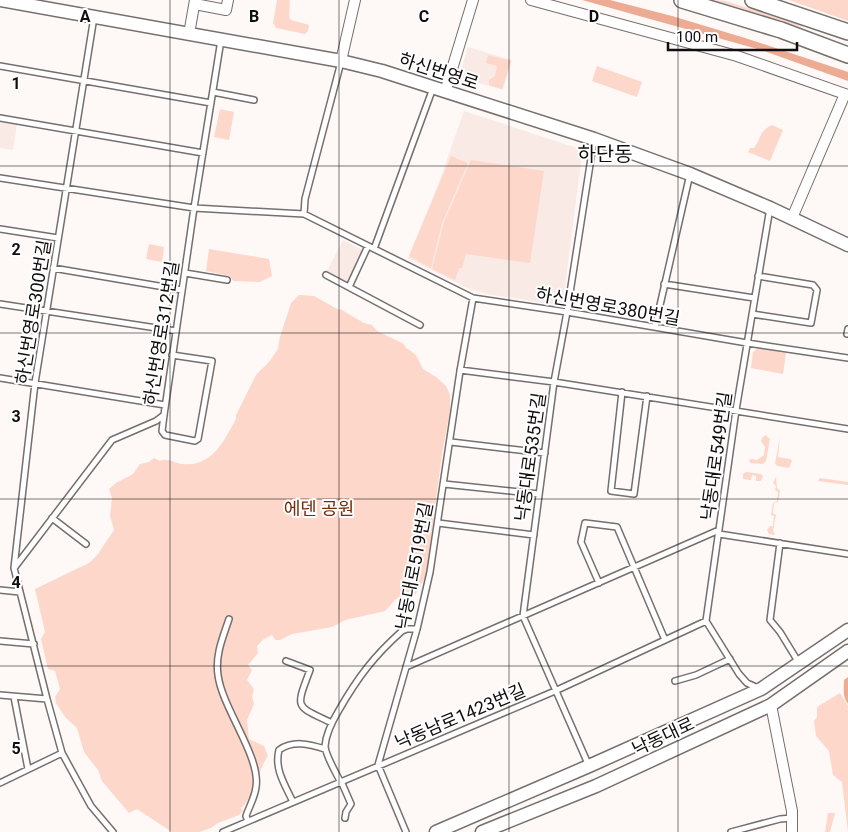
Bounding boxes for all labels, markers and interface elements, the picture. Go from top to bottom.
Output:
text: A [80,7,91,26]
text: B [249,7,259,26]
text: C [419,7,429,26]
text: D [589,7,599,26]
scale bar [668,20,797,52]
text: 100 m [676,28,718,46]
street label: 하신번영로 [396,48,482,94]
text: 1 [11,74,21,93]
district label: 하단동 [577,142,633,166]
street label: 하신번영로300번길 [11,238,55,386]
text: 2 [11,240,21,259]
street label: 하신번영로312번길 [139,259,183,407]
street label: 하신번영로380번길 [534,283,682,329]
street label: 낙동대로549번길 [697,390,735,522]
street label: 낙동대로535번길 [511,391,549,523]
text: 3 [11,407,21,426]
park label: 에덴 공원 [284,498,354,519]
street label: 낙동대로519번길 [391,500,437,632]
text: 4 [11,573,21,592]
street label: 낙동남로1423번길 [392,679,528,753]
street label: 낙동대로 [629,712,697,760]
text: 5 [11,739,21,758]

